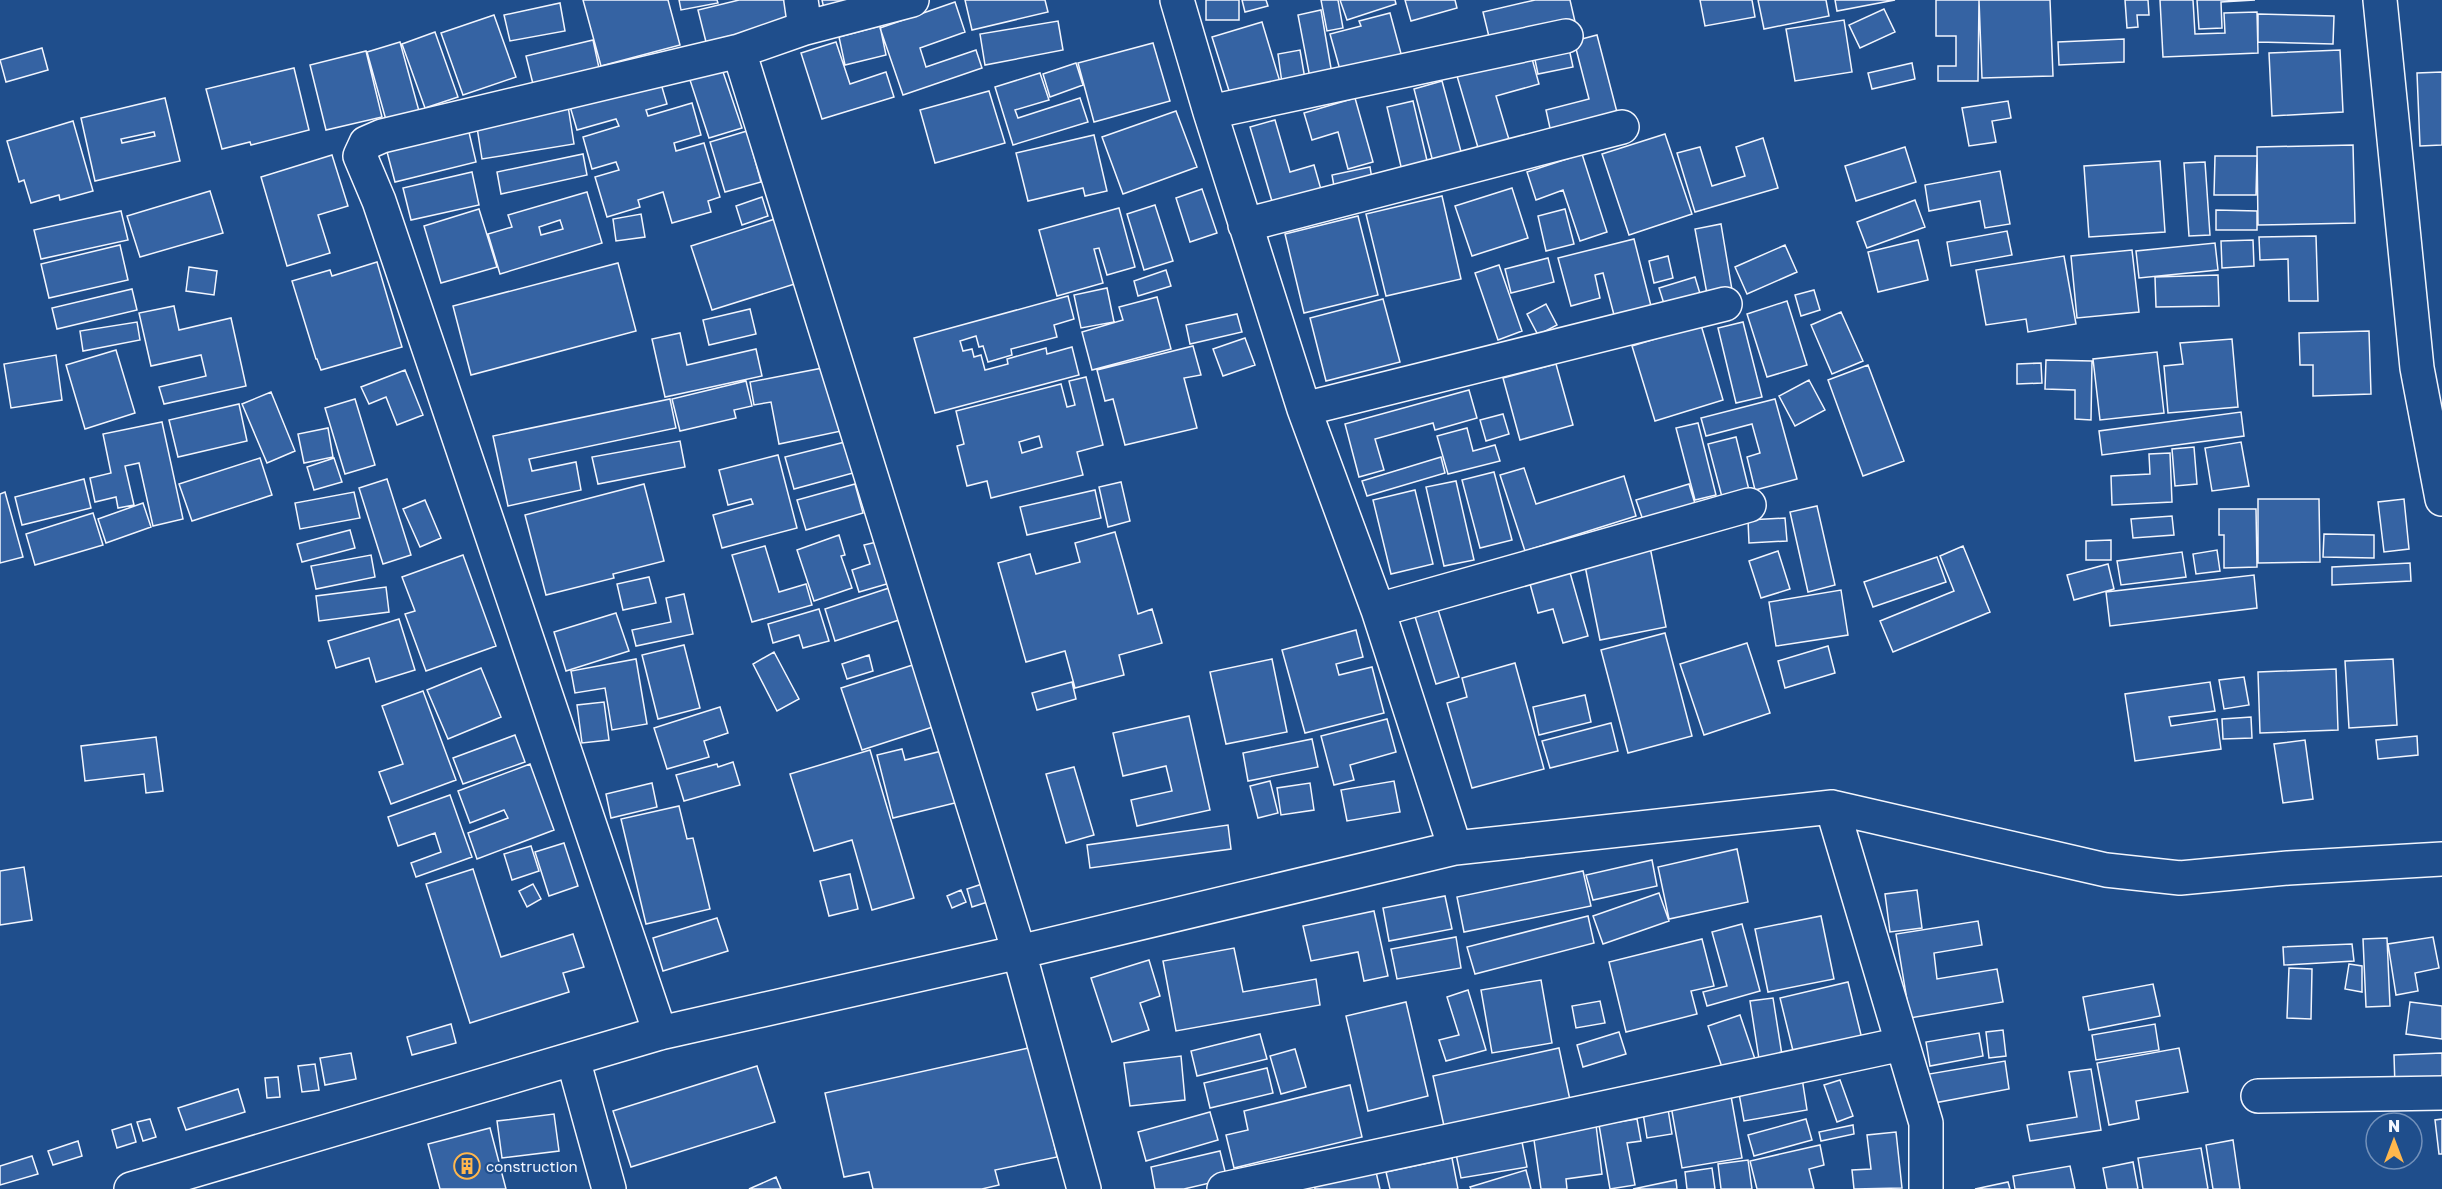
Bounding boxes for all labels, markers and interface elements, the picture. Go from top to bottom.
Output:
north arrow [2364,1111,2424,1171]
text: N [2388,1116,2400,1136]
building icon: construction [452,1151,482,1181]
place label: construction [486,1157,578,1175]

